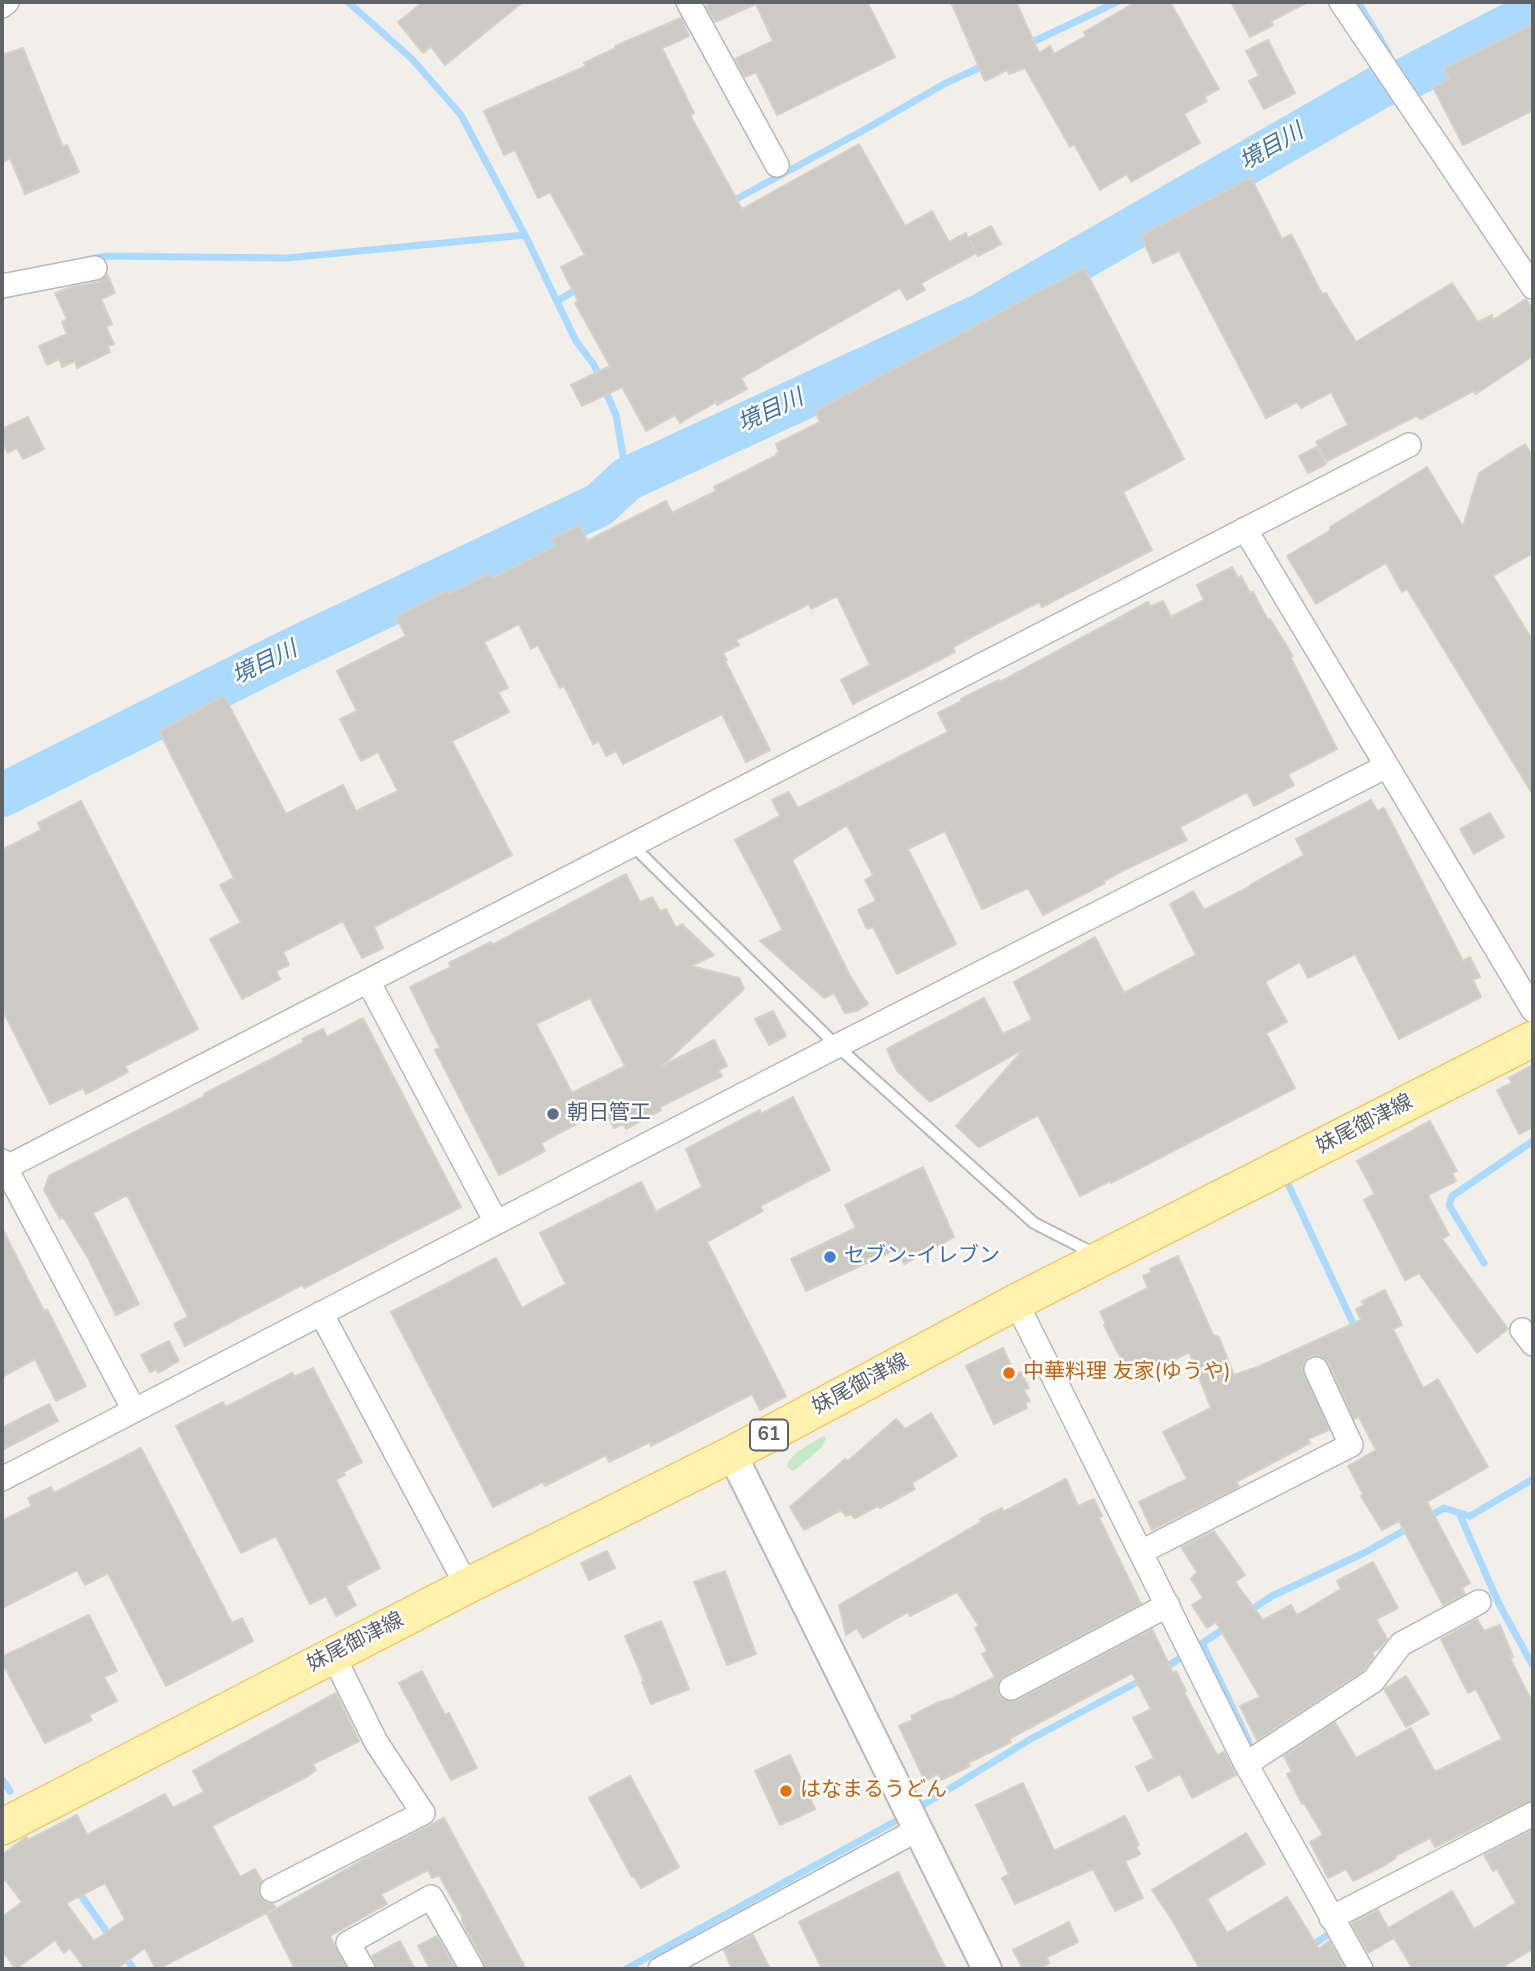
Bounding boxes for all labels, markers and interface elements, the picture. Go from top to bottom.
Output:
water label: 境目川 [1235,119,1309,177]
water label: 境目川 [734,385,808,439]
water label: 境目川 [228,636,302,692]
street label: 妹尾御津線 [1313,1090,1417,1160]
place label: 朝日管工 [567,1101,651,1127]
marker: 朝日管工 [545,1106,561,1122]
place label: セブン-イレブン [844,1244,1000,1270]
marker: セブン-イレブン [822,1249,838,1265]
street label: 妹尾御津線 [809,1349,913,1421]
place label: 中華料理 友家(ゆうや) [1023,1360,1231,1386]
marker: 中華料理 友家(ゆうや) [1001,1365,1017,1381]
road number: 61 [750,1420,788,1450]
street label: 妹尾御津線 [304,1608,408,1678]
place label: はなまるうどん [800,1778,947,1804]
marker: はなまるうどん [778,1783,794,1799]

